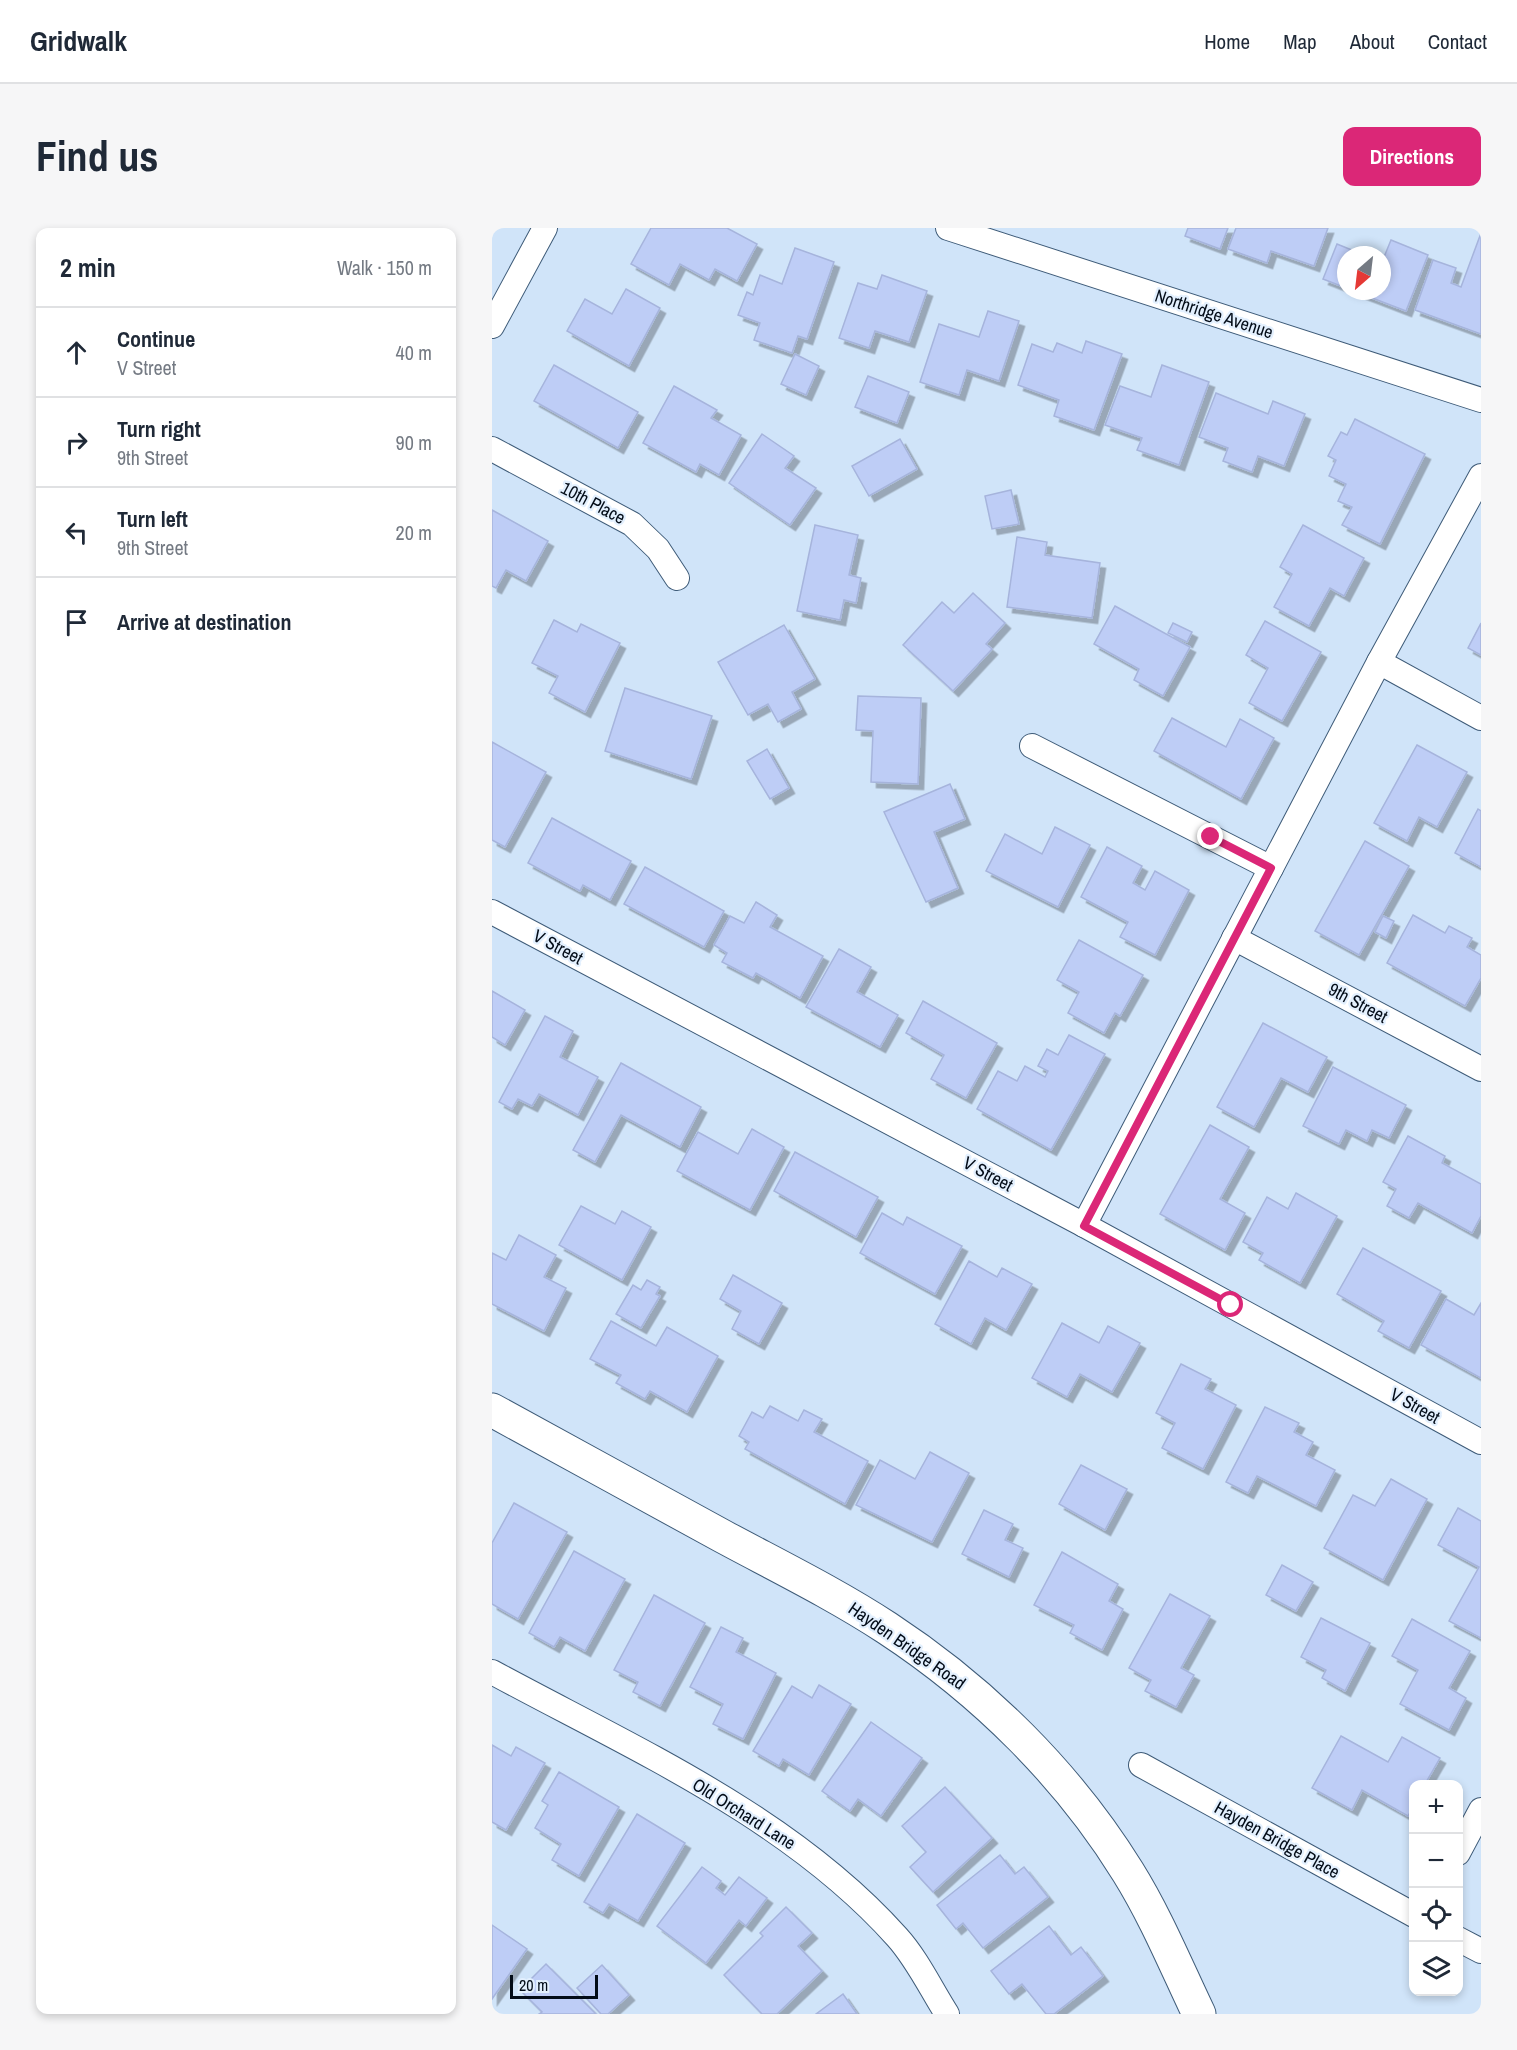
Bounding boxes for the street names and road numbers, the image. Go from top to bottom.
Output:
street label: Northridge Avenue [1152,283,1276,344]
street label: 10th Place [557,475,630,530]
street label: V Street [529,923,588,970]
street label: 9th Street [1324,976,1392,1029]
street label: V Street [959,1150,1018,1197]
street label: V Street [1386,1382,1445,1429]
street label: Hayden Bridge Road [844,1596,971,1695]
street label: Old Orchard Lane [688,1772,801,1855]
street label: Hayden Bridge Place [1210,1795,1344,1884]

